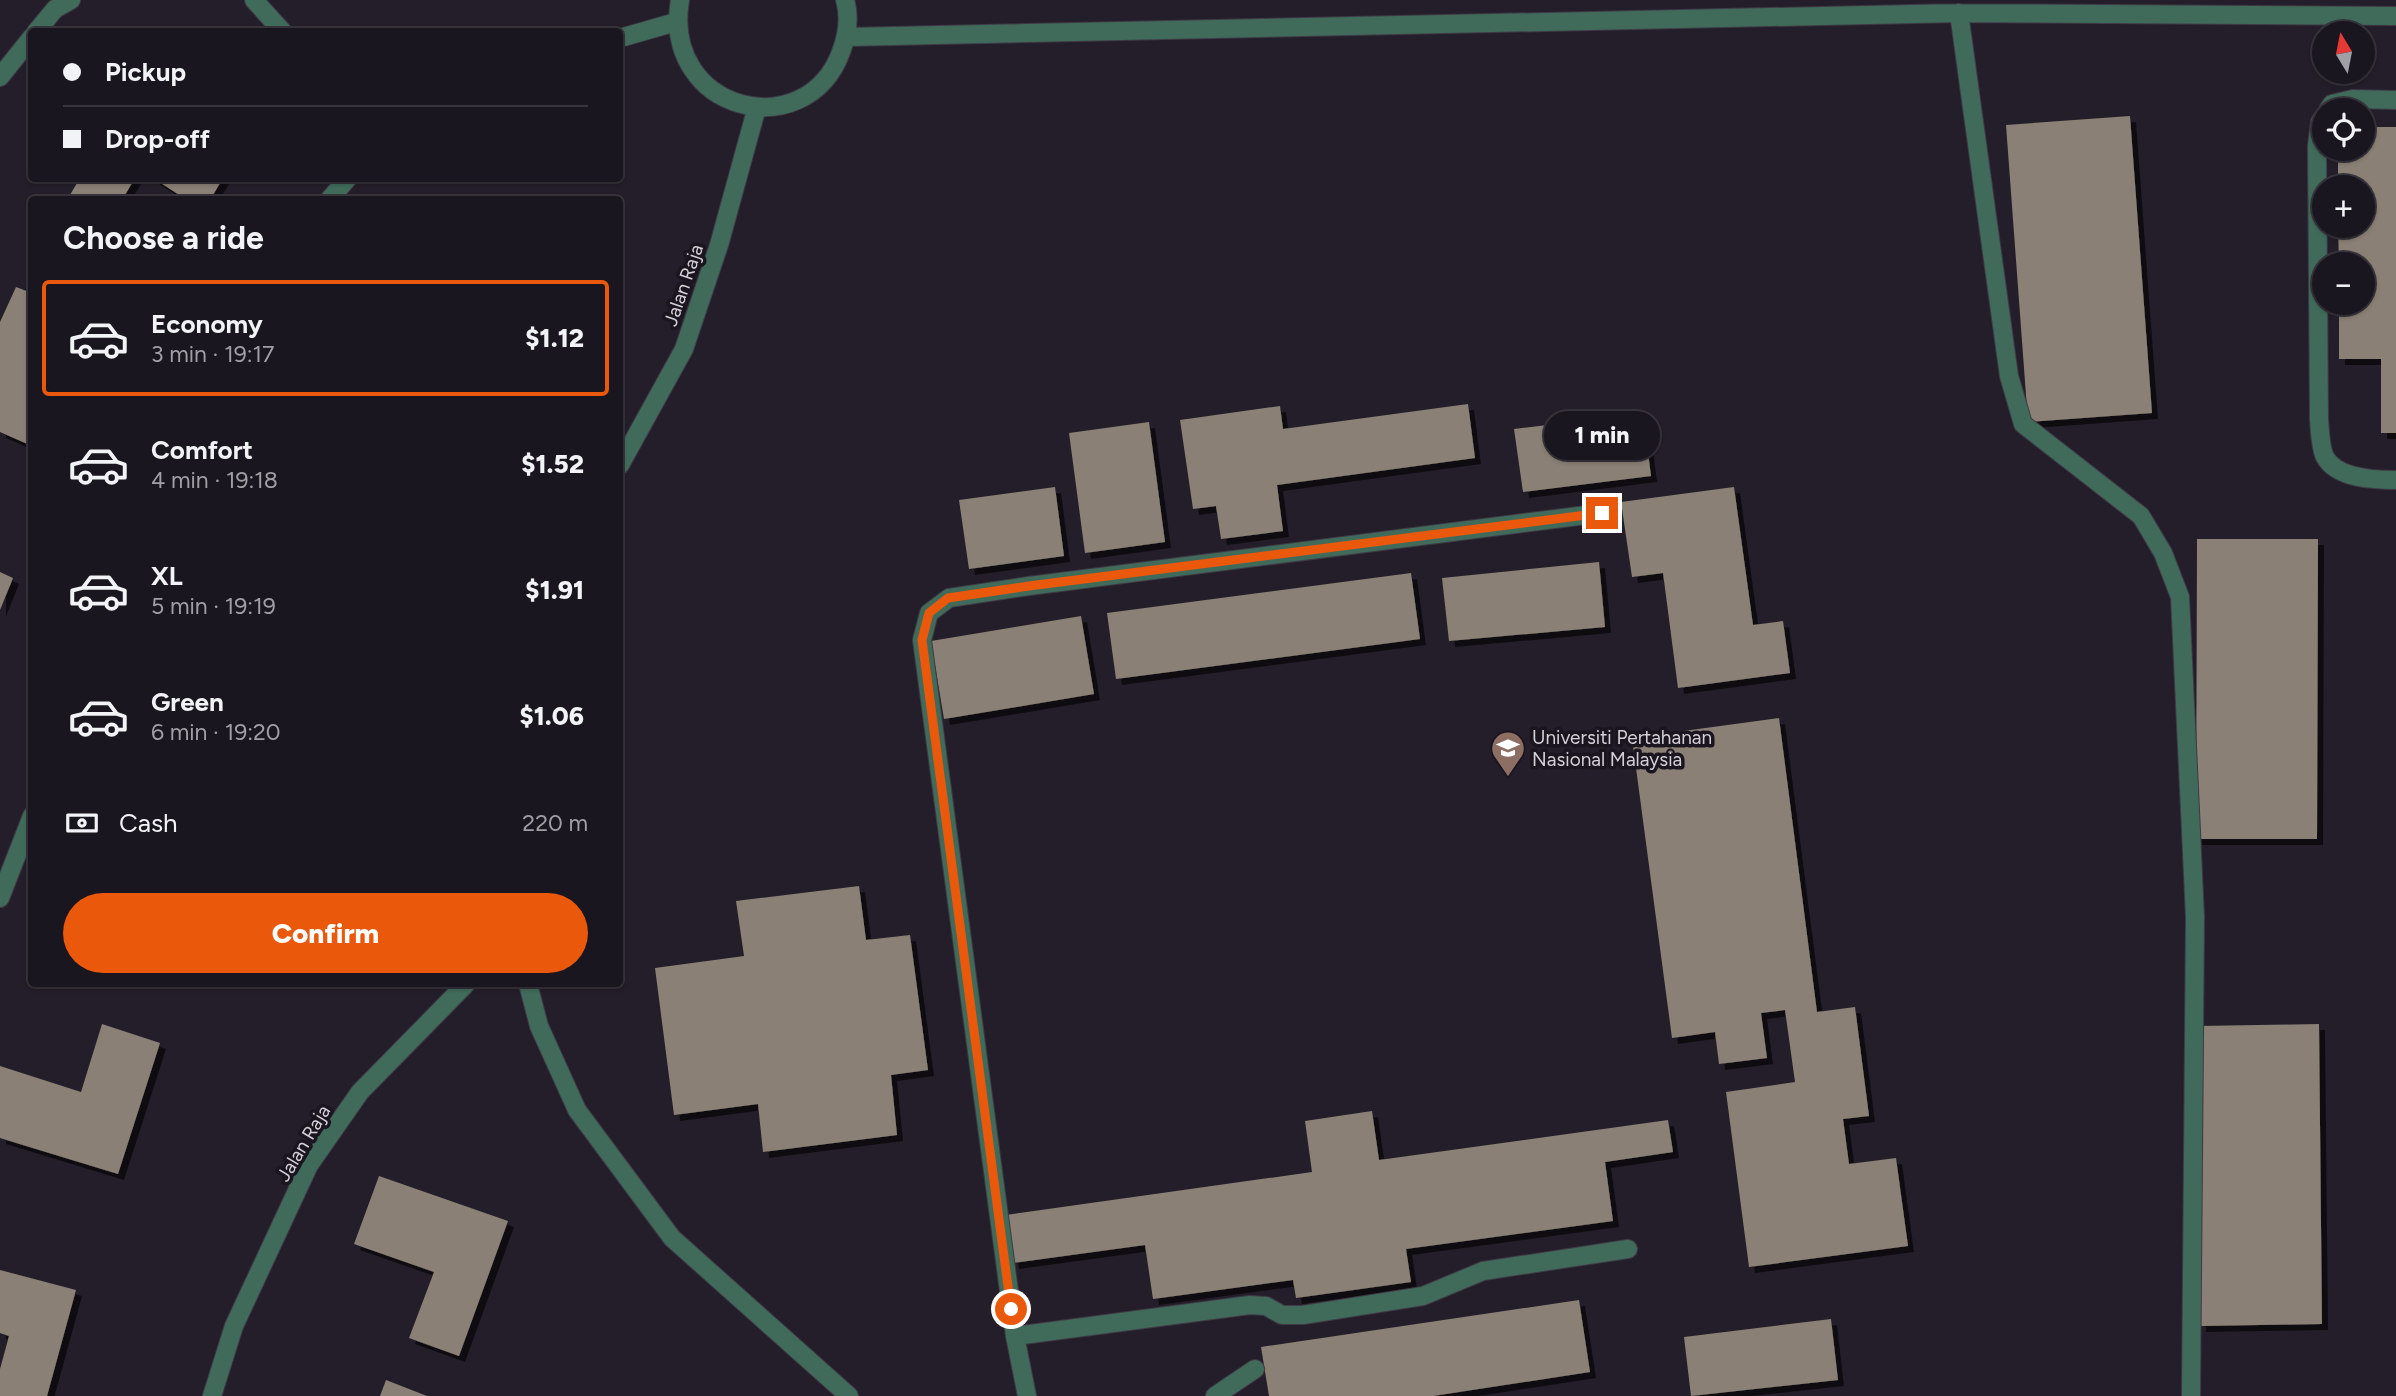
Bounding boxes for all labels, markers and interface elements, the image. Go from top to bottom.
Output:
north arrow [2312,21,2375,84]
map controls [2312,21,2375,315]
text: Pickup [105,56,186,88]
button: locate [2312,98,2375,161]
text: Drop-off [105,123,210,155]
button: + [2312,175,2375,238]
text: Choose a ride [63,219,264,257]
street label: Jalan Raja [659,241,708,329]
button: − [2312,252,2375,315]
icon: car [67,307,130,370]
text: Economy [151,308,263,340]
text: $1.12 [525,322,584,354]
text: 3 min · 19:17 [151,340,274,368]
callout: 1 min [1544,412,1660,461]
text: 1 min [1575,421,1629,449]
icon: car [67,433,130,496]
text: Comfort [151,434,253,466]
text: $1.52 [521,448,584,480]
text: 4 min · 19:18 [151,466,278,494]
route end [1586,497,1618,529]
icon: car [67,559,130,622]
text: XL [151,560,183,592]
text: $1.91 [525,574,584,606]
text: 5 min · 19:19 [151,592,276,620]
icon: car [67,685,130,748]
text: Green [151,686,224,718]
text: $1.06 [519,700,584,732]
text: 6 min · 19:20 [151,718,281,746]
place label: Universiti Pertahanan Nasional Malaysia [1532,726,1712,771]
school or university icon: Universiti Pertahanan Nasional Malaysia [1489,729,1527,778]
icon: cash [63,804,101,842]
text: Cash [119,807,178,839]
text: 220 m [522,809,588,837]
button: Confirm [63,893,588,973]
street label: Jalan Raja [272,1101,335,1186]
route start [995,1293,1027,1325]

